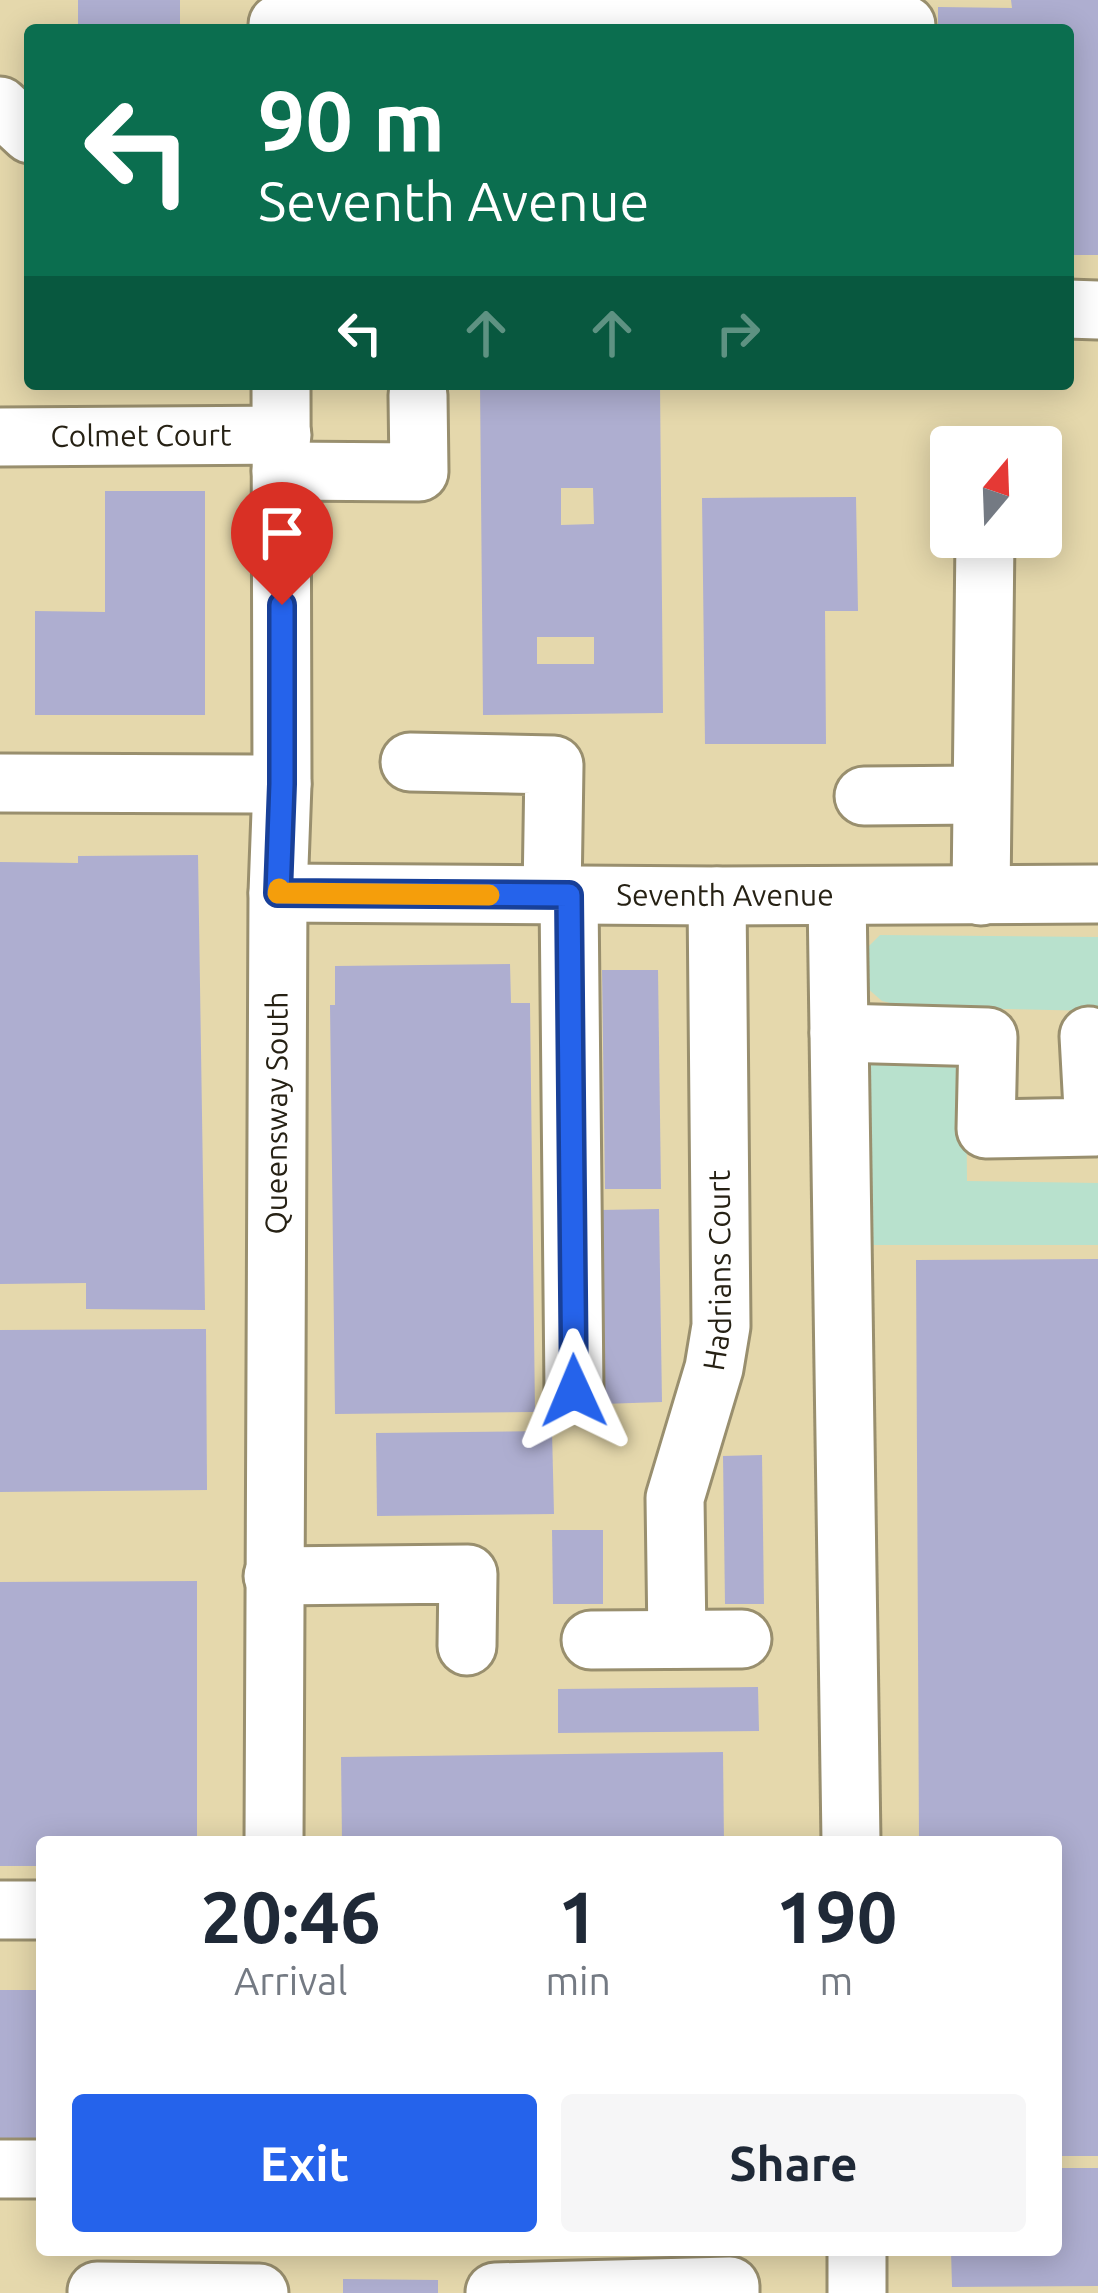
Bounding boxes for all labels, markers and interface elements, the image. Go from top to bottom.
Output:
icon: left [60,72,216,228]
text: 90 m [258,73,445,167]
text: Seventh Avenue [258,171,649,231]
icon: left [327,300,393,366]
icon: ahead [453,300,519,366]
icon: ahead [579,300,645,366]
icon: right [705,300,771,366]
street label: Colmet Court [50,417,232,453]
north arrow [930,426,1062,558]
map controls [930,426,1062,558]
pin [231,482,333,605]
icon: arrive [249,500,315,566]
street label: Seventh Avenue [616,877,834,912]
street label: Queensway South [259,991,294,1235]
street label: Hadrians Court [696,1169,737,1373]
position arrow [511,1328,637,1454]
text: 20:46 [201,1876,381,1957]
text: 1 [558,1876,598,1957]
text: 190 [775,1876,897,1957]
text: Arrival [234,1959,348,2002]
text: min [545,1959,611,2002]
text: m [820,1959,853,2002]
button: Exit [72,2094,537,2232]
button: Share [561,2094,1026,2232]

